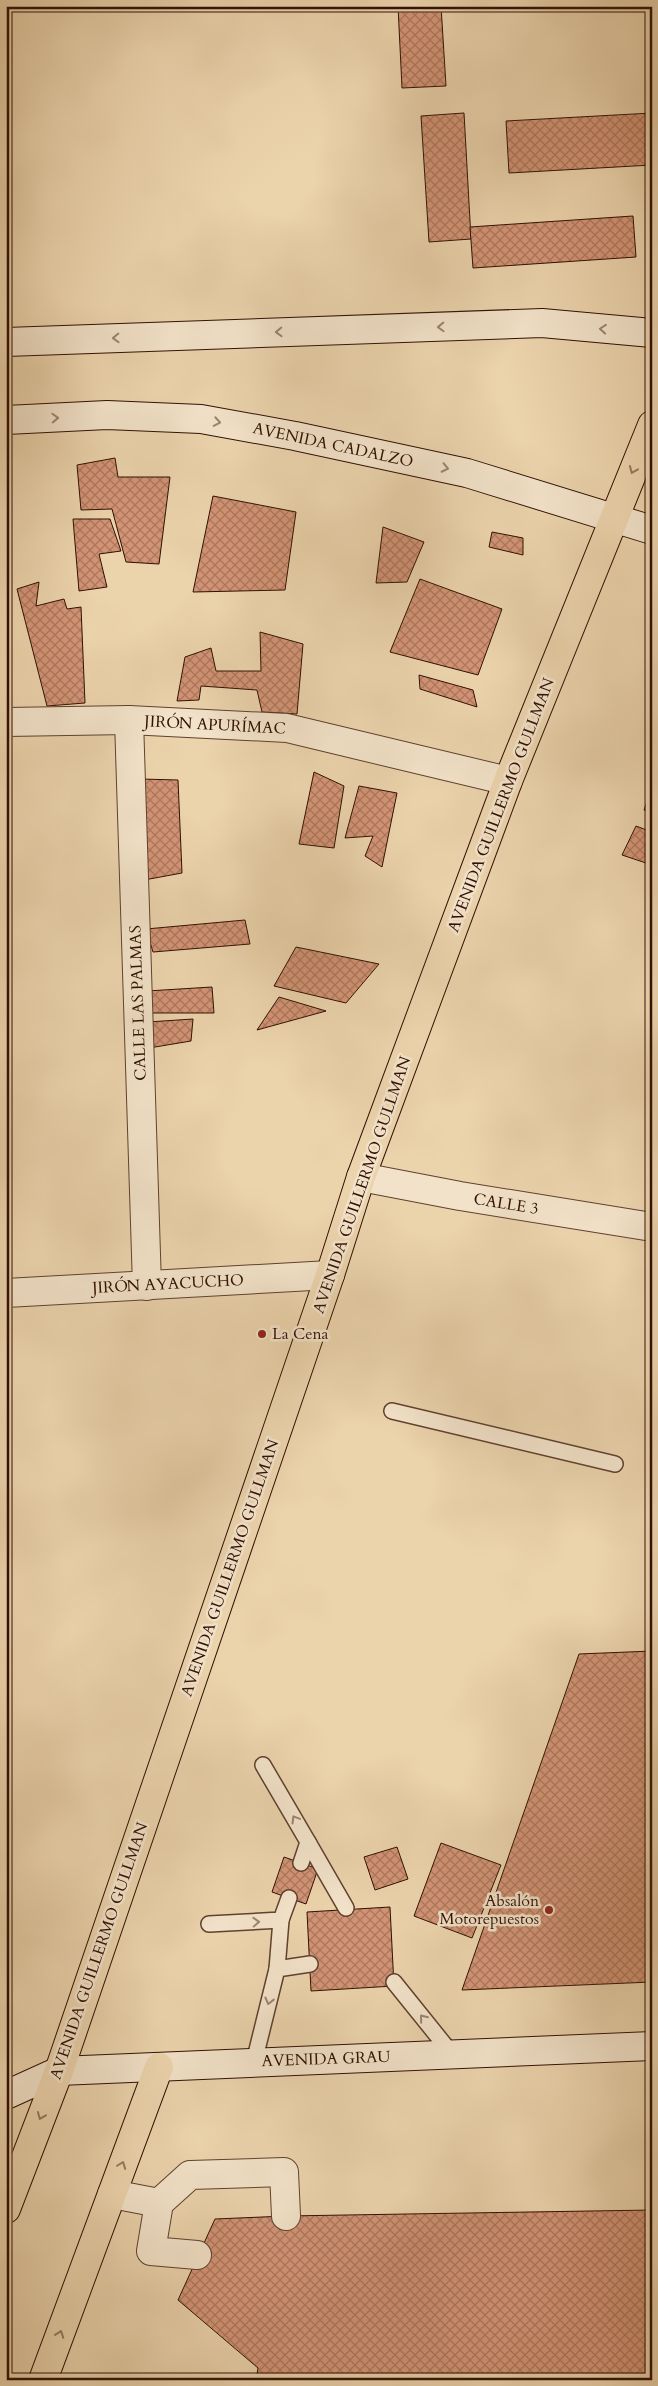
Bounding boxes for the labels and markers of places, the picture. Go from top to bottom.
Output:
place label: La Cena [272,1323,328,1345]
marker: La Cena [256,1328,268,1340]
place label: Absalón Motorepuestos [440,1890,539,1930]
marker: Absalón Motorepuestos [543,1904,555,1916]

